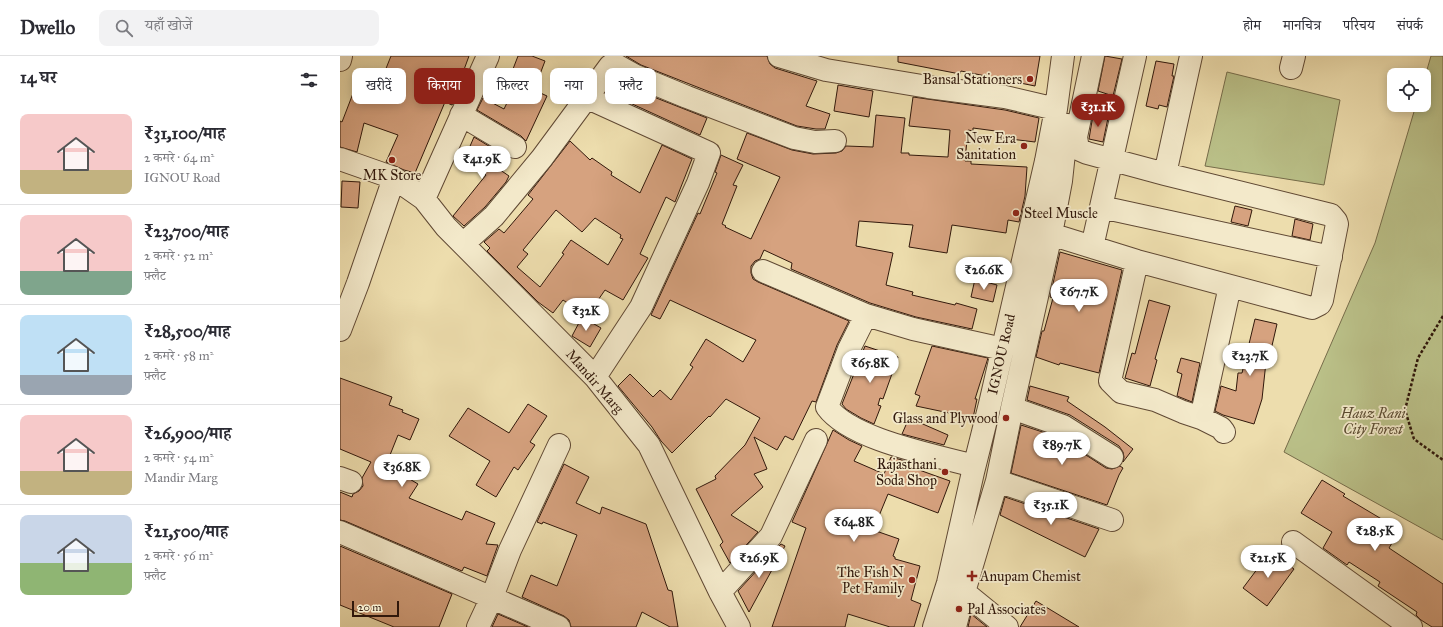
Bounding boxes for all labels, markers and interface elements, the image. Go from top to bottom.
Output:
search box [99,10,379,46]
text: Dwello [20,16,75,39]
text: यहाँ खोजें [145,16,192,34]
icon: search [113,17,135,39]
text: होम [1243,17,1261,34]
text: मानचित्र [1283,17,1321,34]
text: परिचय [1343,17,1375,34]
text: संपर्क [1397,17,1423,34]
text: 14 घर [20,67,57,88]
chip: खरीदें [352,68,406,104]
chip: किराया [414,68,475,104]
chip: फ़िल्टर [483,68,542,104]
chip: नया [550,68,597,104]
chip: फ़्लैट [605,68,656,104]
map controls [1387,68,1431,112]
button: locate [1387,68,1431,112]
icon: filters [298,69,320,91]
place label: Bansal Stationers [923,71,1022,88]
marker: Bansal Stationers [1025,74,1035,84]
pin: ₹31.1K [1065,94,1131,128]
text: ₹31.1K [1081,99,1115,115]
text: ₹31,100/माह [144,123,226,144]
icon: home [52,130,100,178]
place label: New Era Sanitation [956,130,1016,163]
marker: New Era Sanitation [1019,141,1029,151]
pin: ₹41.9K [449,146,515,180]
text: 2 कमरे · 64 m² [144,150,214,166]
text: ₹41.9K [463,151,501,167]
marker: MK Store [387,155,397,165]
place label: MK Store [363,167,421,184]
text: IGNOU Road [144,170,220,186]
place label: Steel Muscle [1024,205,1098,222]
marker: Steel Muscle [1011,208,1021,218]
text: ₹23,700/माह [144,221,229,242]
icon: home [52,231,100,279]
text: 2 कमरे · 52 m² [144,248,213,264]
pin: ₹26.6K [951,257,1017,291]
text: ₹26.6K [964,262,1004,278]
text: फ़्लैट [144,268,166,284]
pin: ₹67.7K [1046,279,1112,313]
text: ₹67.7K [1060,284,1098,300]
pin: ₹32K [562,298,610,332]
text: ₹32K [572,303,600,319]
street label: IGNOU Road [984,312,1019,396]
text: ₹28,500/माह [144,321,230,342]
icon: home [52,331,100,379]
pin: ₹23.7K [1217,343,1283,377]
street label: Mandir Marg [562,346,627,417]
text: 2 कमरे · 58 m² [144,348,213,364]
text: ₹23.7K [1231,348,1269,364]
pin: ₹65.8K [837,350,903,384]
text: ₹65.8K [851,355,889,371]
text: फ़्लैट [144,368,166,384]
park label: Hauz Rani City Forest [1339,405,1406,438]
place label: Glass and Plywood [893,410,998,427]
marker: Glass and Plywood [1001,413,1011,423]
text: ₹26,900/माह [144,423,231,444]
icon: home [52,431,100,479]
pin: ₹89.7K [1029,432,1095,466]
text: ₹89.7K [1042,437,1082,453]
text: 2 कमरे · 54 m² [144,450,213,466]
pin: ₹36.8K [369,454,435,488]
place label: Rajasthani Soda Shop [876,456,937,489]
text: ₹36.8K [383,459,421,475]
marker: Rajasthani Soda Shop [940,467,950,477]
text: Mandir Marg [144,470,218,486]
pin: ₹35.1K [1018,492,1084,526]
text: ₹35.1K [1033,497,1069,513]
pin: ₹64.8K [821,509,887,543]
text: ₹64.8K [834,514,874,530]
pin: ₹28.5K [1342,518,1408,552]
text: ₹21,500/माह [144,521,228,542]
text: ₹28.5K [1356,523,1394,539]
icon: home [52,531,100,579]
pin: ₹26.9K [726,545,792,579]
pin: ₹21.5K [1235,545,1301,579]
text: 2 कमरे · 56 m² [144,548,213,564]
text: ₹26.9K [739,550,779,566]
text: ₹21.5K [1250,550,1286,566]
place label: The Fish N Pet Family [837,564,904,597]
text: फ़्लैट [144,568,166,584]
place label: Anupam Chemist [979,568,1081,585]
marker: Anupam Chemist [967,571,977,581]
marker: The Fish N Pet Family [907,575,917,585]
scale bar [352,599,399,618]
text: 20 m [358,601,381,614]
place label: Pal Associates [967,601,1046,618]
marker: Pal Associates [954,604,964,614]

